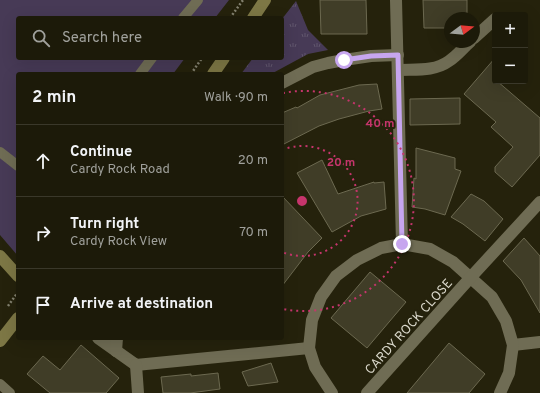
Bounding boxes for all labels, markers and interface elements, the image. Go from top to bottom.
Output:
north arrow [444,12,480,48]
map controls [492,12,528,84]
button: + [492,12,528,48]
search box [16,16,284,60]
icon: search [30,27,52,49]
text: Search here [62,29,142,48]
button: − [492,48,528,84]
route start [335,51,353,69]
text: 2 min [32,87,76,109]
text: Walk · 90 m [204,90,268,106]
text: 40 m [365,116,395,132]
text: Continue [70,143,132,162]
icon: ahead [32,150,54,172]
text: 20 m [238,153,268,169]
text: 20 m [327,155,355,171]
text: Cardy Rock Road [70,162,170,178]
centre of rings [295,194,309,208]
text: Turn right [70,215,139,234]
icon: right [32,222,54,244]
text: 70 m [239,225,268,241]
text: Cardy Rock View [70,234,167,250]
route end [393,235,411,253]
street label: CARDY ROCK CLOSE [362,276,457,378]
icon: arrive [32,294,54,316]
text: Arrive at destination [70,295,213,314]

